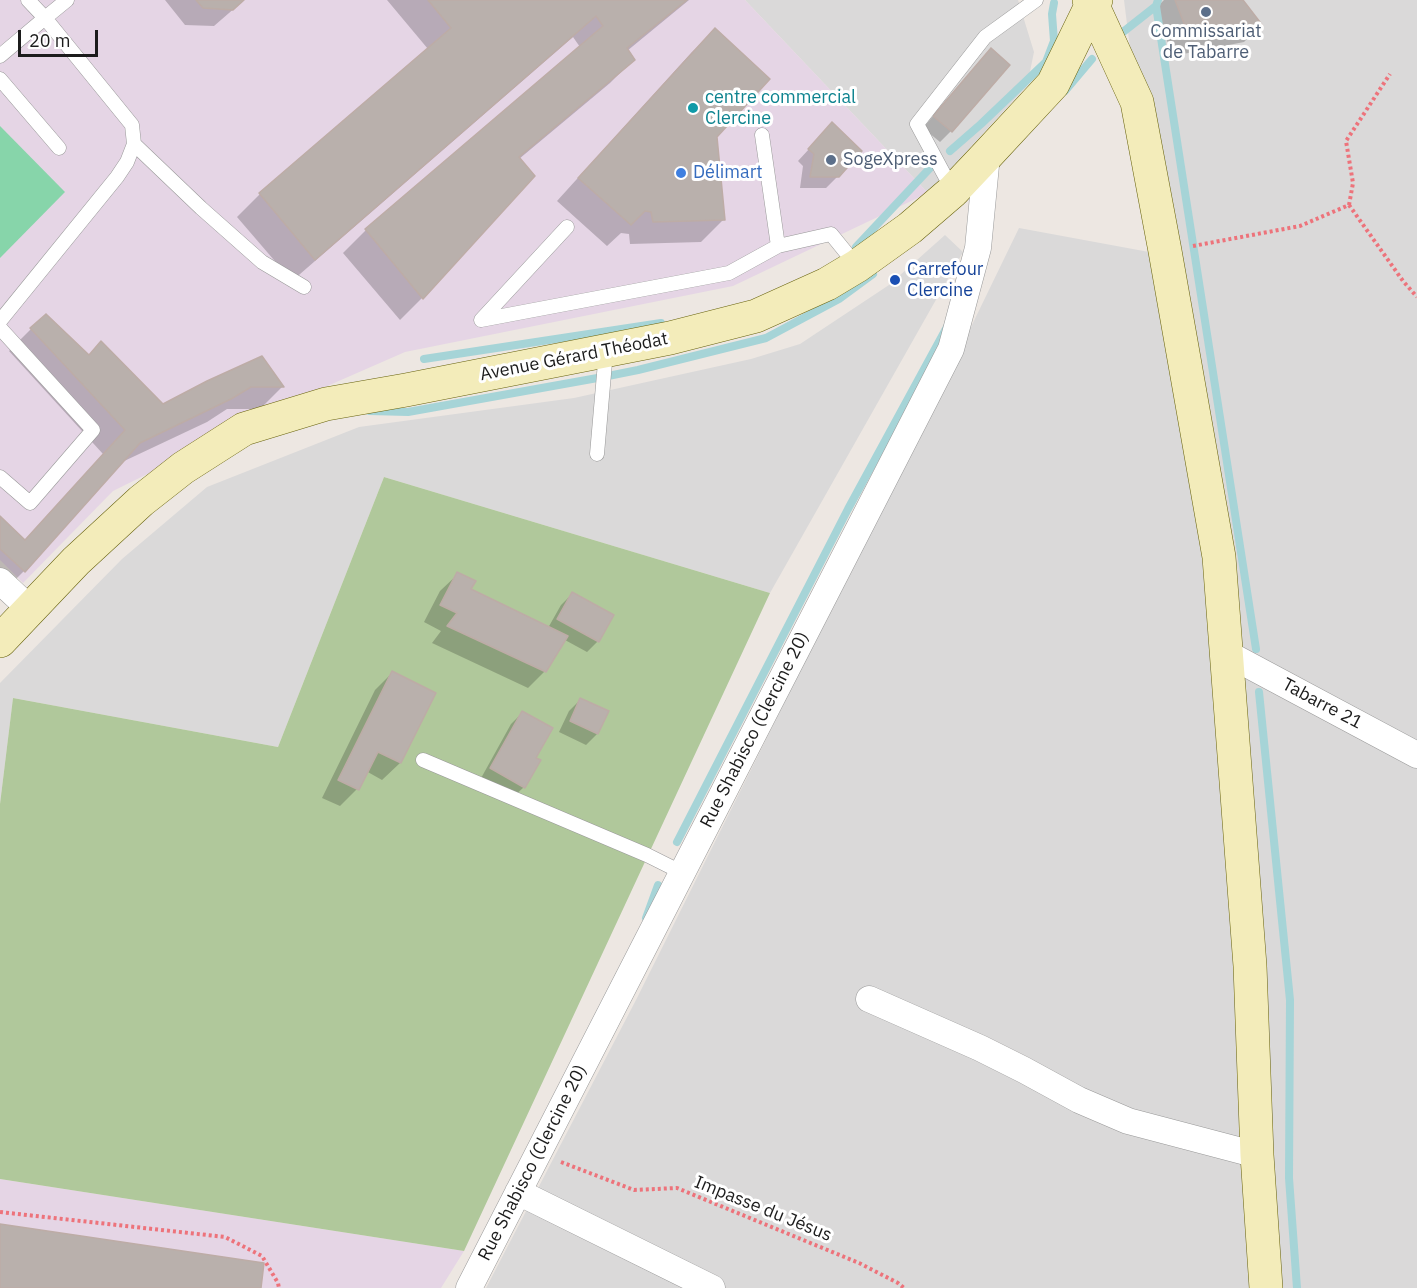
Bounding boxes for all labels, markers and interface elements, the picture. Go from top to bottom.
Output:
marker: Commissariat de Tabarre [1199,5,1213,19]
scale bar [21,18,100,56]
place label: Commissariat de Tabarre [1150,21,1262,63]
text: 20 m [29,29,71,52]
place label: centre commercial Clercine [705,87,856,130]
marker: centre commercial Clercine [686,101,700,115]
place label: SogeXpress [843,149,938,171]
marker: SogeXpress [824,153,838,167]
place label: Délimart [693,162,763,184]
marker: Délimart [674,166,688,180]
place label: Carrefour Clercine [907,259,983,302]
marker: Carrefour Clercine [888,273,902,287]
street label: Avenue Gérard Théodat [478,328,670,386]
street label: Rue Shabisco (Clercine 20) [696,628,814,832]
street label: Tabarre 21 [1278,674,1366,734]
street label: Rue Shabisco (Clercine 20) [474,1061,592,1265]
street label: Impasse du Jésus [691,1172,835,1246]

